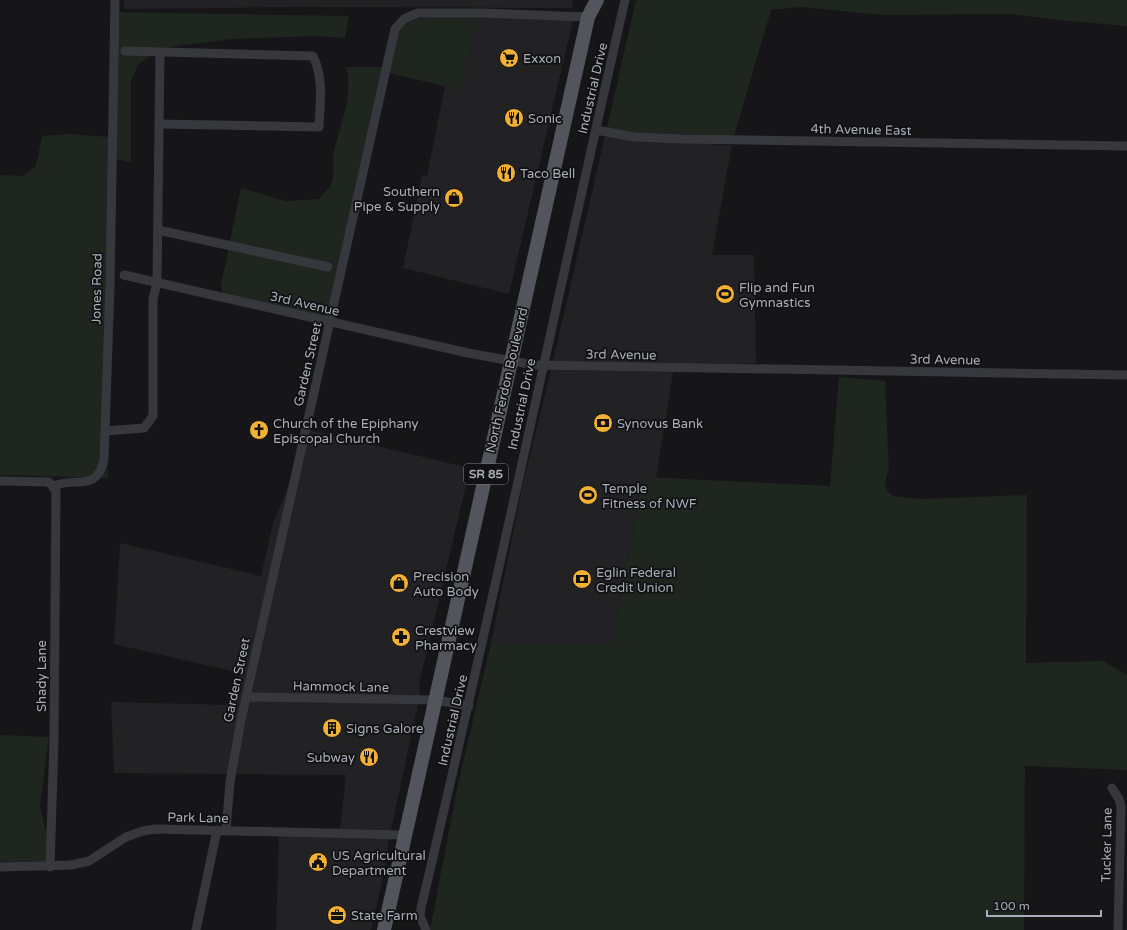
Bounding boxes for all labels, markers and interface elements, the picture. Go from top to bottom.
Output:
street label: Industrial Drive [575,41,611,135]
supermarket icon: Exxon [498,47,520,69]
place label: Exxon [523,51,561,67]
restaurant icon: Sonic [503,107,525,129]
place label: Sonic [528,111,562,127]
street label: 4th Avenue East [810,121,912,139]
restaurant icon: Taco Bell [495,162,517,184]
place label: Taco Bell [520,166,575,182]
place label: Southern Pipe & Supply [354,184,440,215]
shop icon: Southern Pipe & Supply [443,187,465,209]
street label: Jones Road [88,253,106,325]
place label: Flip and Fun Gymnastics [739,280,815,311]
sports icon: Flip and Fun Gymnastics [714,283,736,305]
street label: 3rd Avenue [268,288,341,320]
street label: North Ferdon Boulevard [482,306,531,454]
street label: Garden Street [291,321,325,408]
street label: 3rd Avenue [585,346,657,364]
street label: 3rd Avenue [909,351,981,369]
street label: Industrial Drive [504,357,539,451]
bank icon: Synovus Bank [592,412,614,434]
place label: Church of the Epiphany Episcopal Church [273,416,419,447]
place label: Synovus Bank [617,416,703,432]
church icon: Church of the Epiphany Episcopal Church [248,419,270,441]
road number: SR 85 [464,464,508,484]
place label: Temple Fitness of NWF [602,481,697,512]
sports icon: Temple Fitness of NWF [577,484,599,506]
place label: Eglin Federal Credit Union [596,565,676,596]
bank icon: Eglin Federal Credit Union [571,568,593,590]
place label: Precision Auto Body [413,569,479,600]
shop icon: Precision Auto Body [388,572,410,594]
place label: Crestview Pharmacy [415,623,477,654]
pharmacy icon: Crestview Pharmacy [390,626,412,648]
street label: Garden Street [220,636,254,724]
street label: Shady Lane [34,640,50,712]
street label: Industrial Drive [435,673,471,767]
street label: Hammock Lane [293,678,389,696]
building icon: Signs Galore [321,717,343,739]
place label: Signs Galore [346,721,423,737]
restaurant icon: Subway [358,746,380,768]
place label: Subway [307,750,355,766]
street label: Tucker Lane [1098,808,1116,883]
street label: Park Lane [167,809,229,827]
place label: US Agricultural Department [332,848,426,879]
public building icon: US Agricultural Department [307,851,329,873]
scale bar [987,892,1101,918]
text: 100 m [993,899,1030,913]
office icon: State Farm [326,904,348,926]
place label: State Farm [351,908,418,924]

